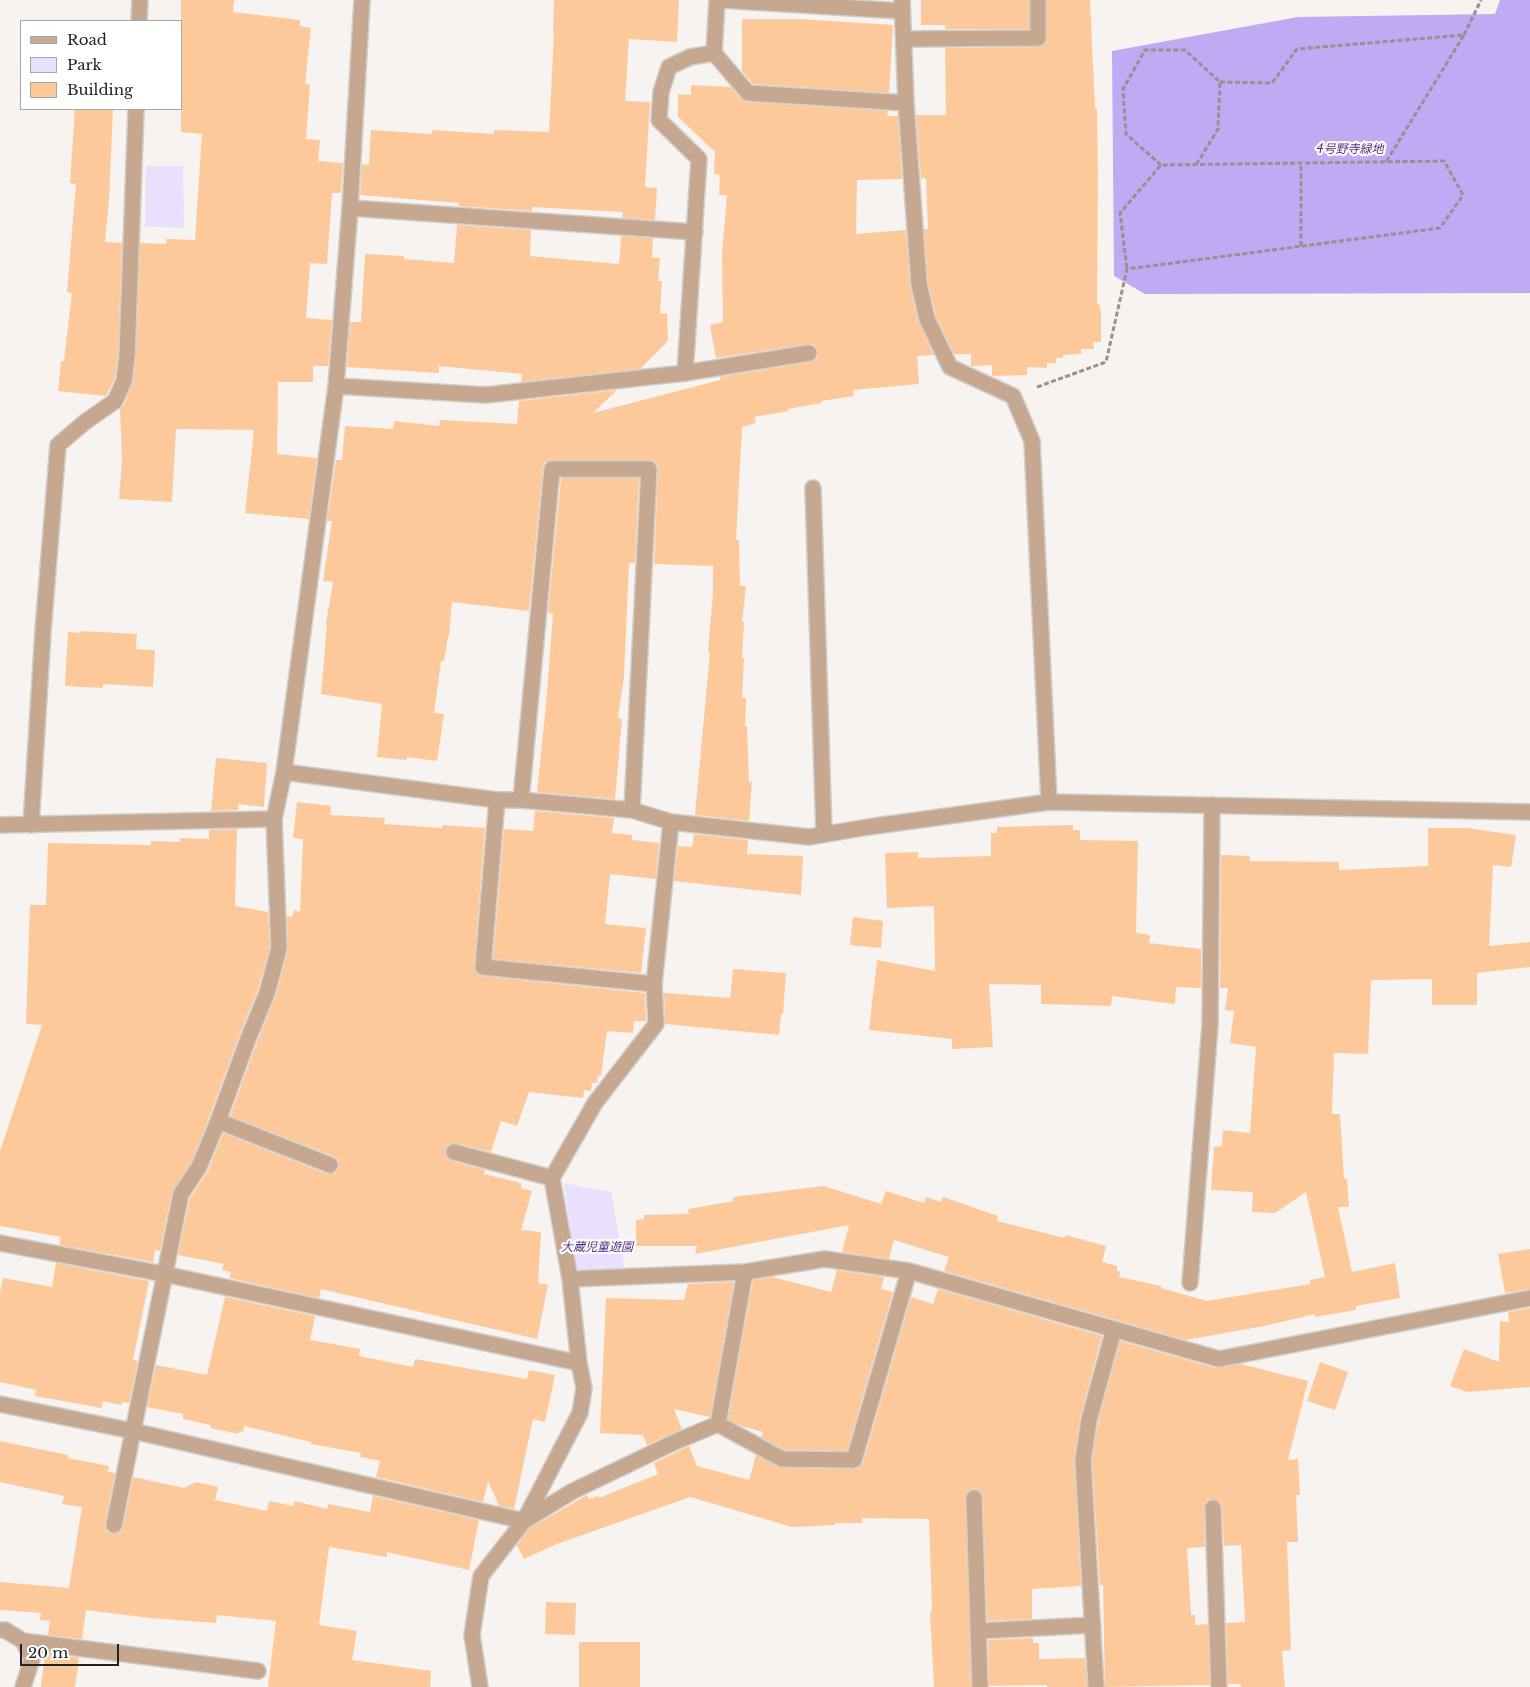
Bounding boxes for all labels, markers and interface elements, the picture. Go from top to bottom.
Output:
legend [20,20,182,110]
text: Road [67,30,107,49]
text: Park [67,55,102,74]
text: Building [67,80,133,99]
park label: 4号野寺緑地 [1317,143,1383,157]
park label: 大蔵児童遊園 [561,1241,633,1255]
scale bar [22,1634,121,1666]
text: 20 m [28,1643,68,1662]

